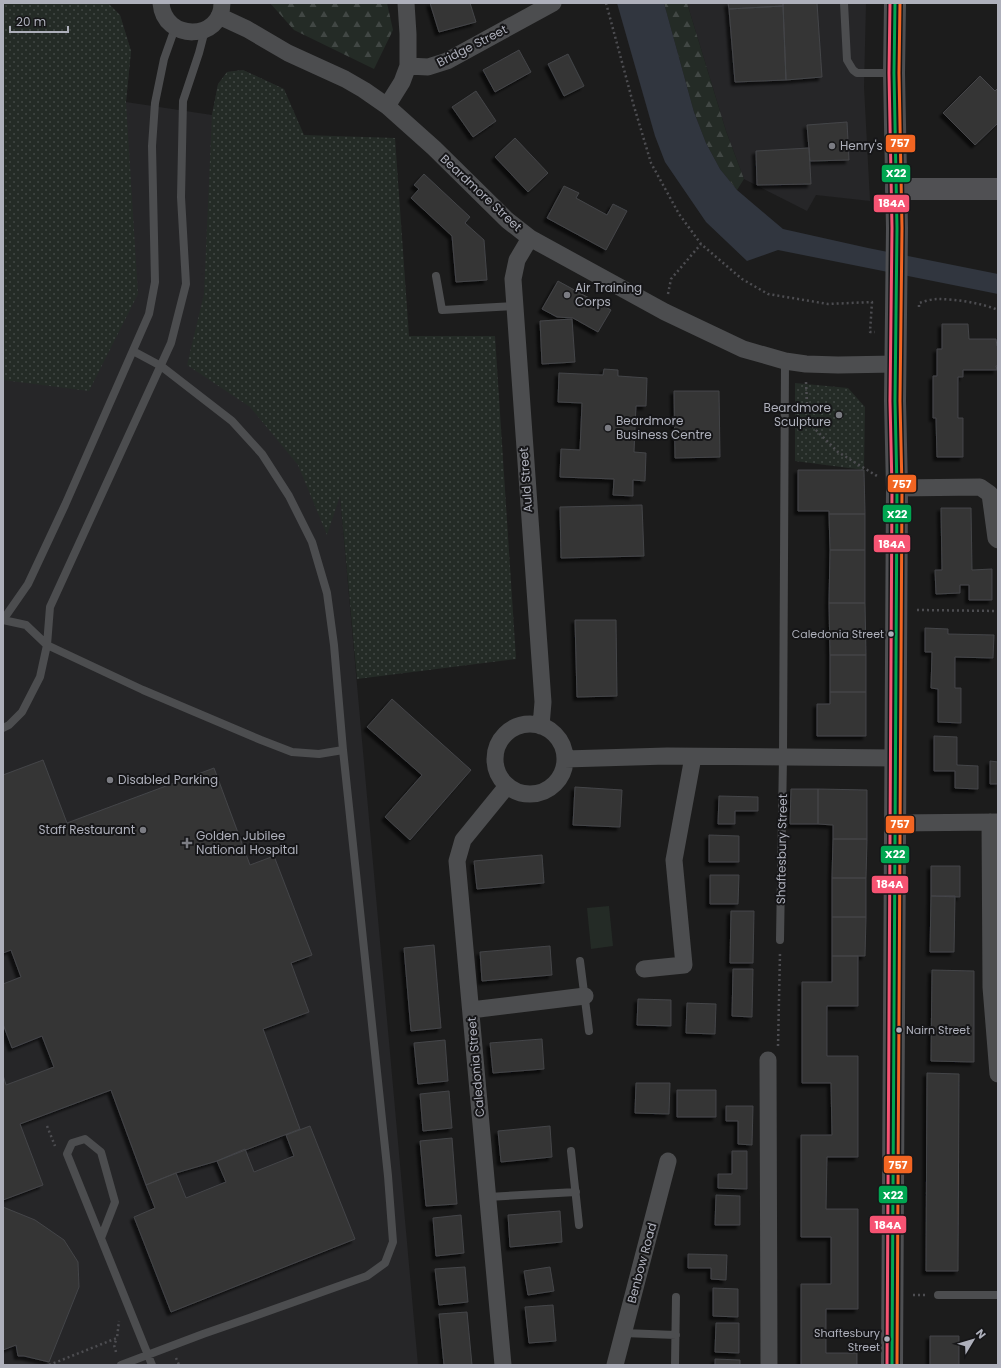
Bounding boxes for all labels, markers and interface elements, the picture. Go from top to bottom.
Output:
scale bar [10,8,68,34]
text: 20 m [16,13,46,30]
street label: Bridge Street [434,21,510,71]
line badge: 757 [885,134,916,153]
text: 757 [891,135,910,151]
place label: Henry's [840,137,883,154]
marker: Henry's [827,141,837,151]
street label: Beardmore Street [437,150,526,235]
line badge: X22 [881,164,911,183]
text: X22 [886,165,906,181]
line badge: 184A [873,194,910,213]
text: 184A [879,195,905,211]
place label: Air Training Corps [575,279,642,310]
marker: Air Training Corps [562,290,572,300]
place label: Beardmore Sculpture [764,399,831,430]
marker: Beardmore Sculpture [834,410,844,420]
place label: Beardmore Business Centre [616,412,712,443]
marker: Beardmore Business Centre [603,423,613,433]
street label: Auld Street [515,447,536,513]
line badge: 757 [887,474,917,493]
text: 757 [893,476,912,492]
line badge: X22 [882,504,912,523]
text: X22 [887,506,907,522]
line badge: 184A [873,534,911,553]
text: 184A [879,536,905,552]
place label: Caledonia Street [792,626,884,642]
marker: Caledonia Street [886,629,896,639]
place label: Disabled Parking [118,771,218,788]
marker: Disabled Parking [105,775,115,785]
street label: Shaftesbury Street [772,794,791,904]
line badge: 757 [885,815,915,834]
text: 757 [891,816,910,832]
place label: Staff Restaurant [39,821,135,838]
marker: Staff Restaurant [138,825,148,835]
place label: Golden Jubilee National Hospital [196,827,298,858]
marker: Golden Jubilee National Hospital [181,837,193,849]
line badge: X22 [880,845,910,864]
text: X22 [885,846,905,862]
line badge: 184A [871,875,909,894]
text: 184A [877,876,903,892]
street label: Caledonia Street [463,1016,488,1118]
place label: Nairn Street [906,1022,970,1038]
marker: Nairn Street [894,1025,904,1035]
line badge: 757 [883,1155,913,1174]
text: 757 [889,1157,908,1173]
line badge: X22 [878,1185,908,1204]
text: X22 [883,1187,903,1203]
line badge: 184A [869,1215,907,1234]
text: 184A [875,1217,901,1233]
street label: Benbow Road [623,1221,660,1305]
north arrow [953,1320,993,1360]
place label: Shaftesbury Street [814,1325,881,1355]
text: N [972,1326,990,1342]
marker: Shaftesbury Street [882,1334,892,1344]

